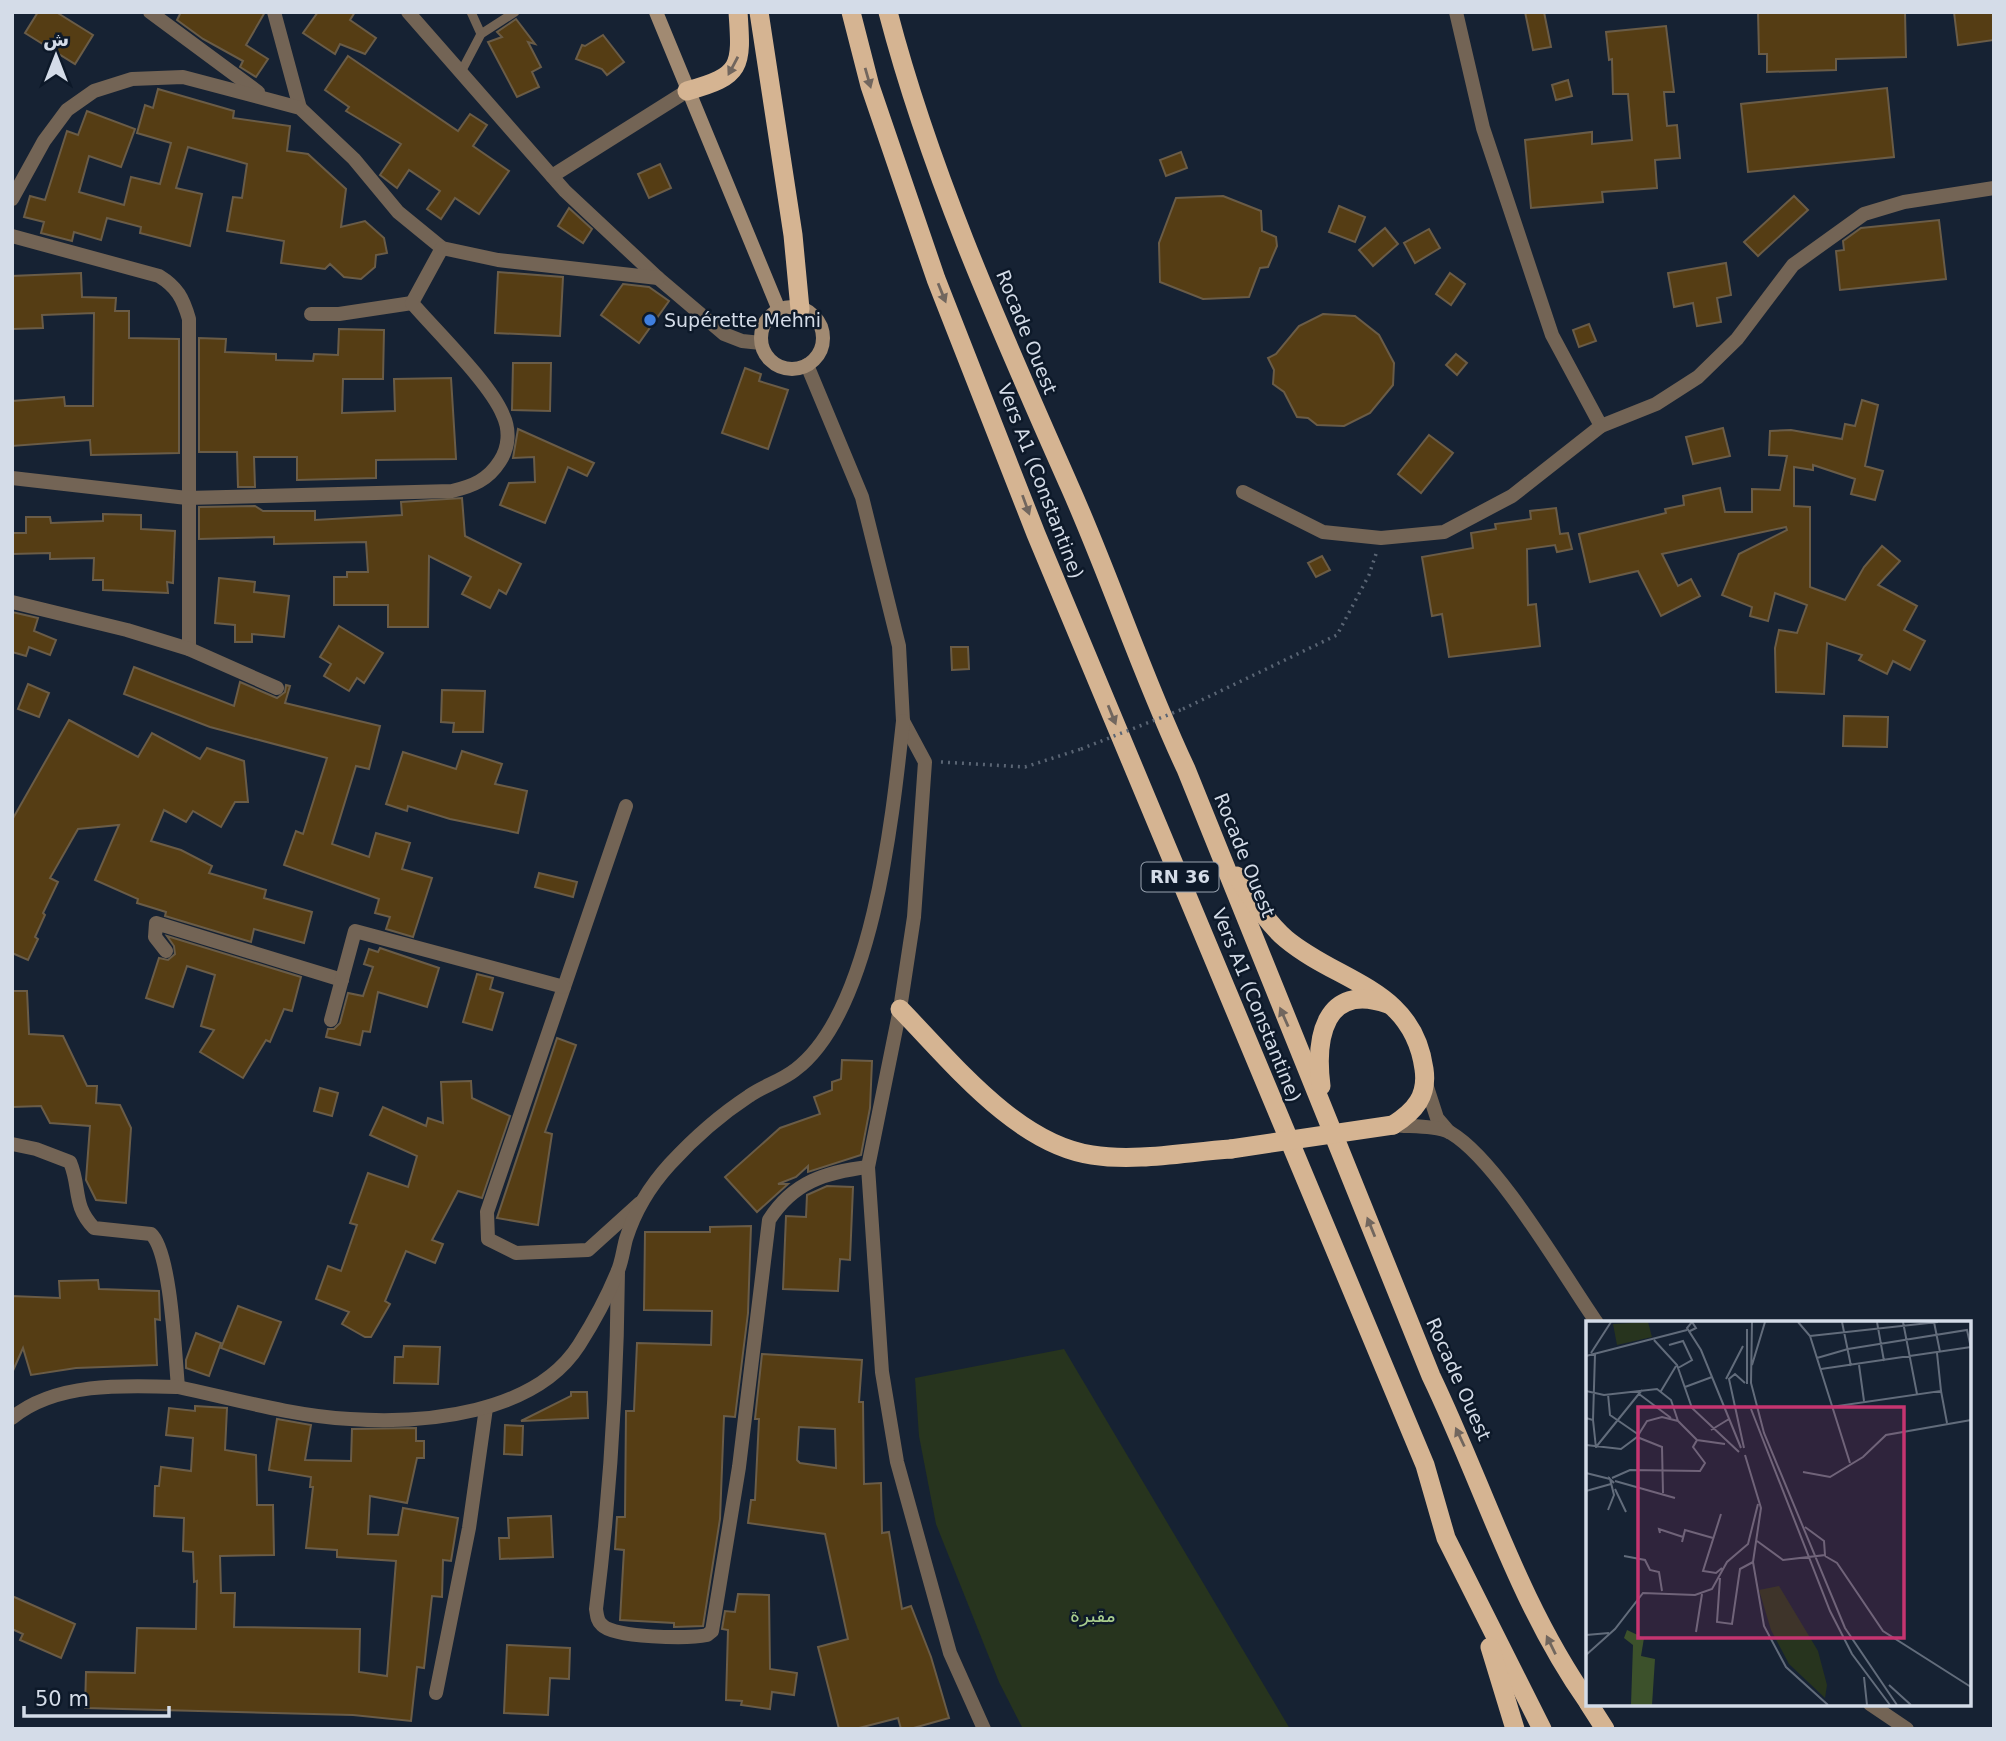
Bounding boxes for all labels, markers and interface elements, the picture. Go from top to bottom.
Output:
north arrow [21,21,91,91]
text: ش [43,28,69,51]
one-way arrow [728,56,740,76]
one-way arrow [863,68,873,89]
street label: Rocade Ouest [992,267,1062,397]
one-way arrow [937,283,948,304]
place label: Supérette Mehni [664,309,821,331]
marker: Supérette Mehni [642,312,658,328]
street label: Vers A1 (Constantine) [994,380,1088,582]
one-way arrow [1021,494,1032,515]
one-way arrow [1107,705,1118,726]
street label: Rocade Ouest [1210,790,1280,920]
road number: RN 36 [1142,862,1218,892]
street label: Vers A1 (Constantine) [1208,905,1306,1105]
one-way arrow [1279,1006,1290,1027]
one-way arrow [1366,1217,1377,1238]
street label: Rocade Ouest [1422,1314,1496,1444]
inset map [1586,1321,1971,1706]
one-way arrow [1454,1427,1466,1447]
park label: مقبرة [1070,1604,1116,1627]
one-way arrow [1546,1635,1557,1655]
scale bar [24,1674,170,1718]
text: 50 m [35,1687,89,1711]

